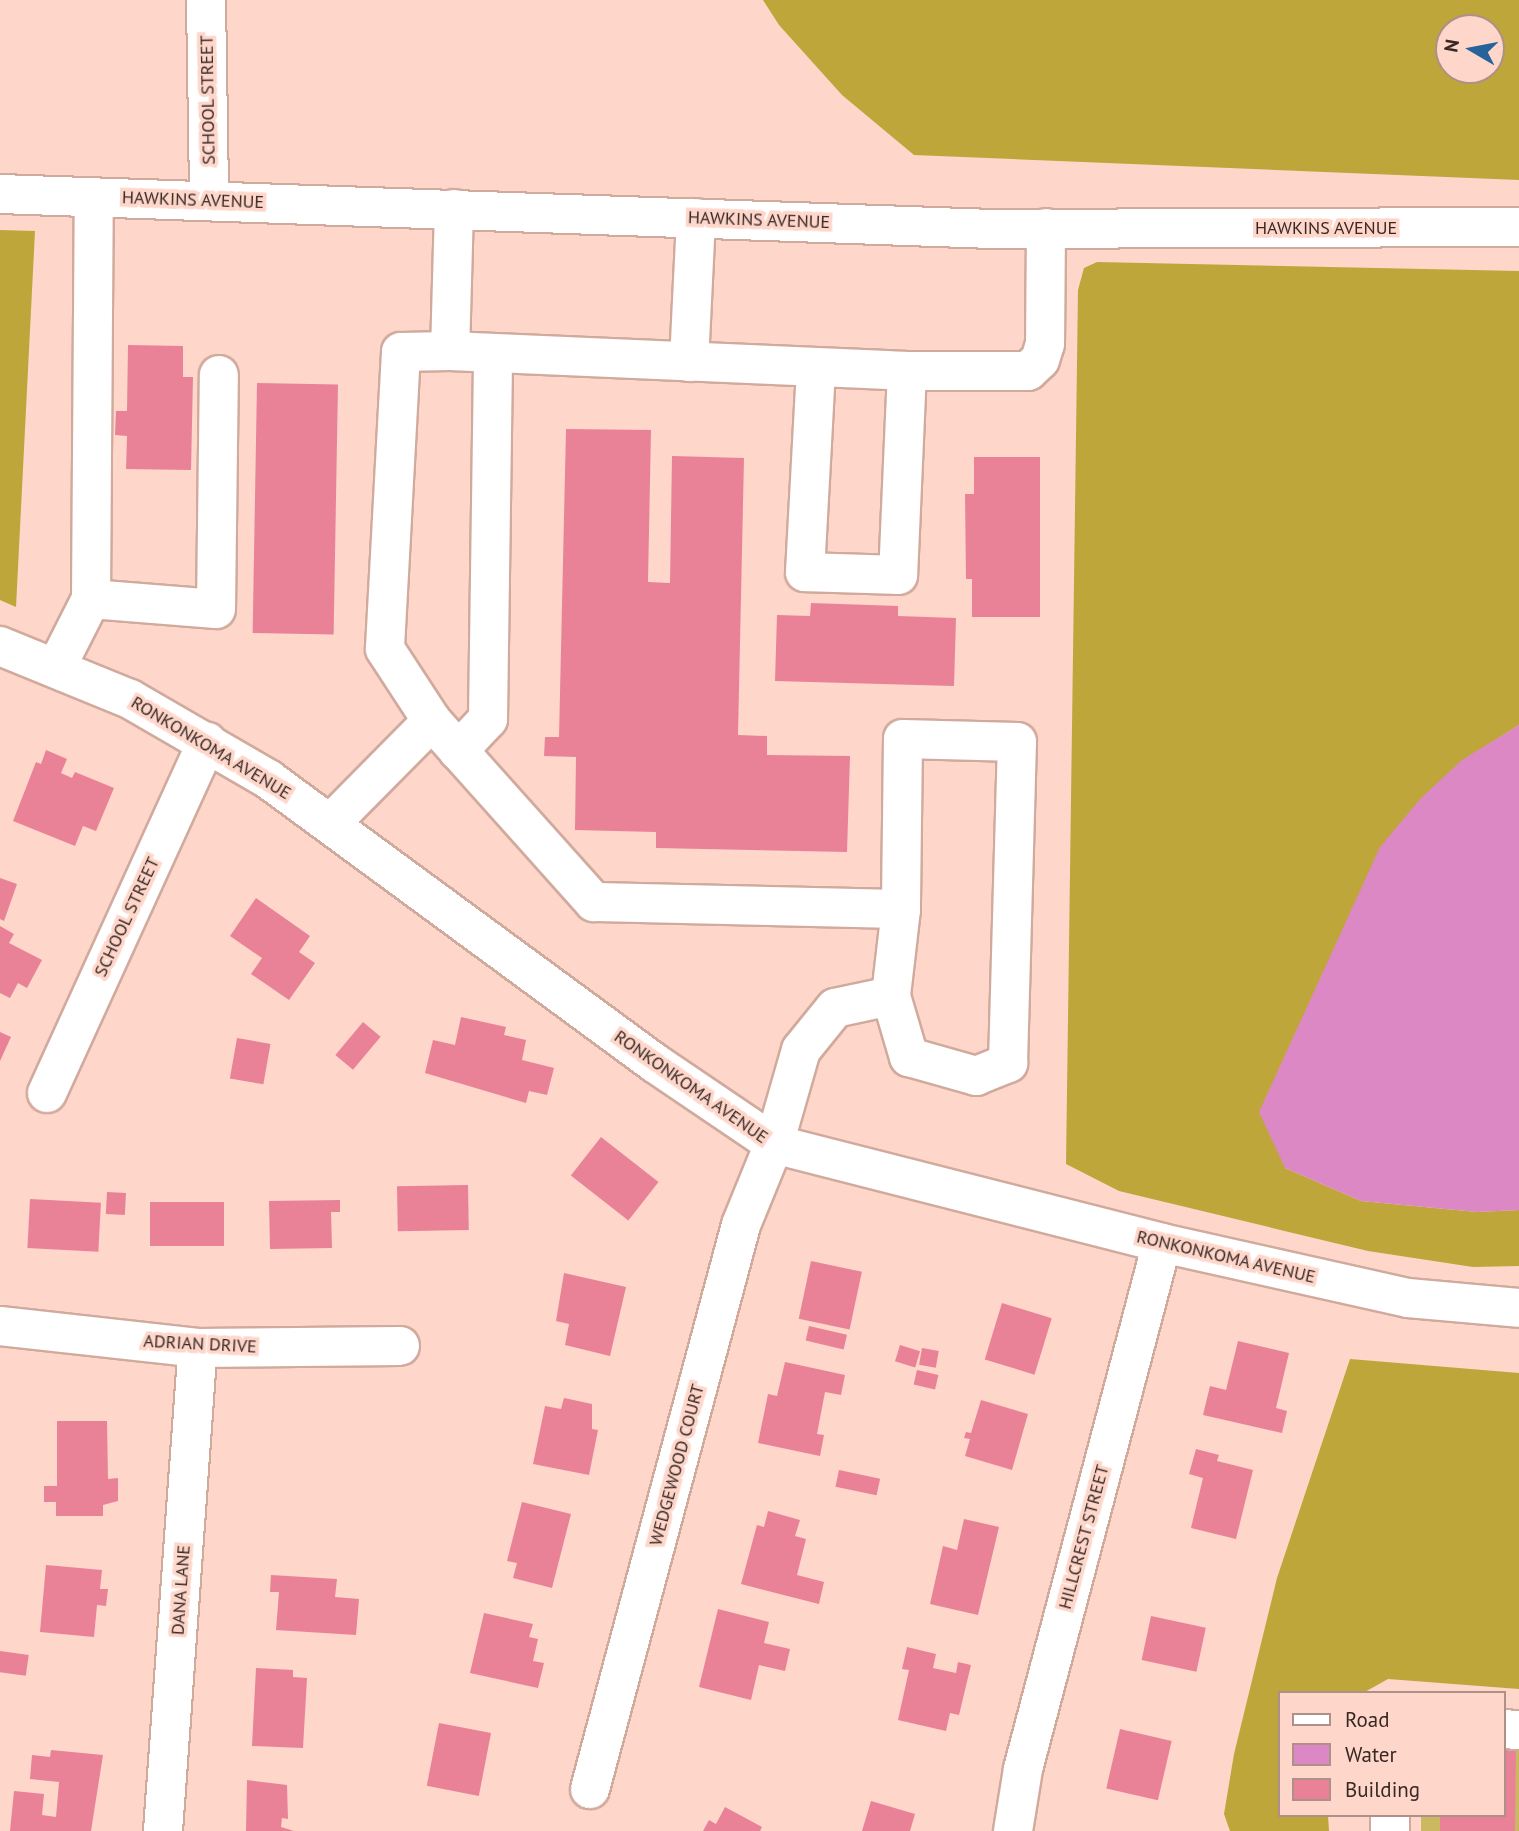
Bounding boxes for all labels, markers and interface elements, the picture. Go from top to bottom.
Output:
north arrow [1435,14,1505,84]
street label: SCHOOL STREET [196,35,220,165]
text: N [1438,37,1464,54]
street label: HAWKINS AVENUE [121,187,265,213]
street label: HAWKINS AVENUE [687,207,831,233]
street label: HAWKINS AVENUE [1255,217,1397,239]
street label: RONKONKOMA AVENUE [127,691,295,805]
street label: SCHOOL STREET [90,853,164,981]
street label: RONKONKOMA AVENUE [609,1025,773,1149]
street label: RONKONKOMA AVENUE [1134,1226,1318,1288]
street label: ADRIAN DRIVE [143,1330,257,1358]
street label: WEDGEWOOD COURT [645,1382,709,1548]
street label: HILLCREST STREET [1054,1462,1114,1612]
street label: DANA LANE [167,1544,195,1636]
legend [1278,1691,1505,1817]
text: Road [1345,1706,1389,1733]
text: Water [1345,1741,1397,1768]
text: Building [1345,1776,1420,1803]

